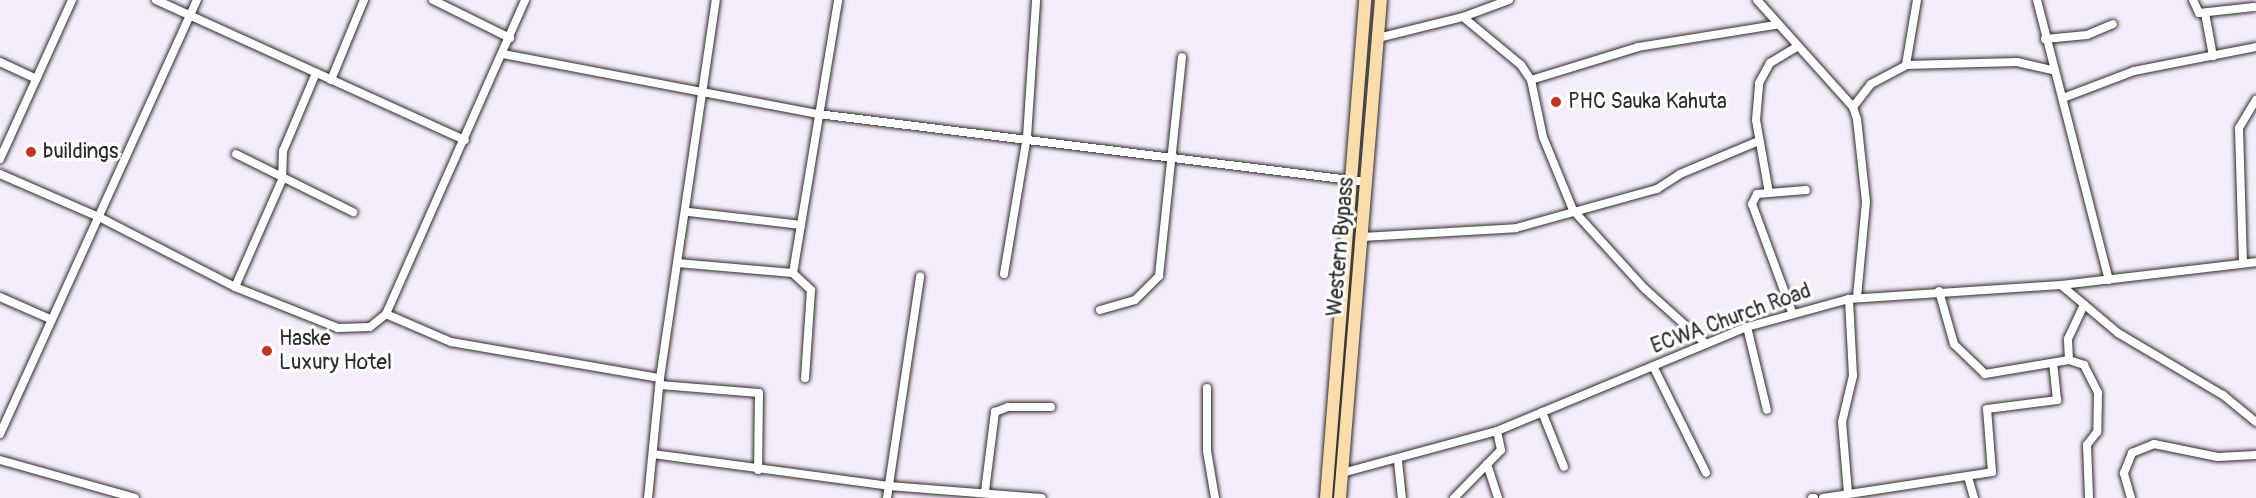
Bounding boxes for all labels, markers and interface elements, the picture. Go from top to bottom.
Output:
place label: PHC Sauka Kahuta [1568,89,1727,115]
marker: PHC Sauka Kahuta [1549,95,1563,109]
place label: buildings [43,139,118,165]
marker: buildings [24,145,38,159]
street label: Western Bypass [1322,176,1360,318]
street label: ECWA Church Road [1648,278,1814,360]
place label: Haske Luxury Hotel [279,326,392,376]
marker: Haske Luxury Hotel [260,344,274,358]

